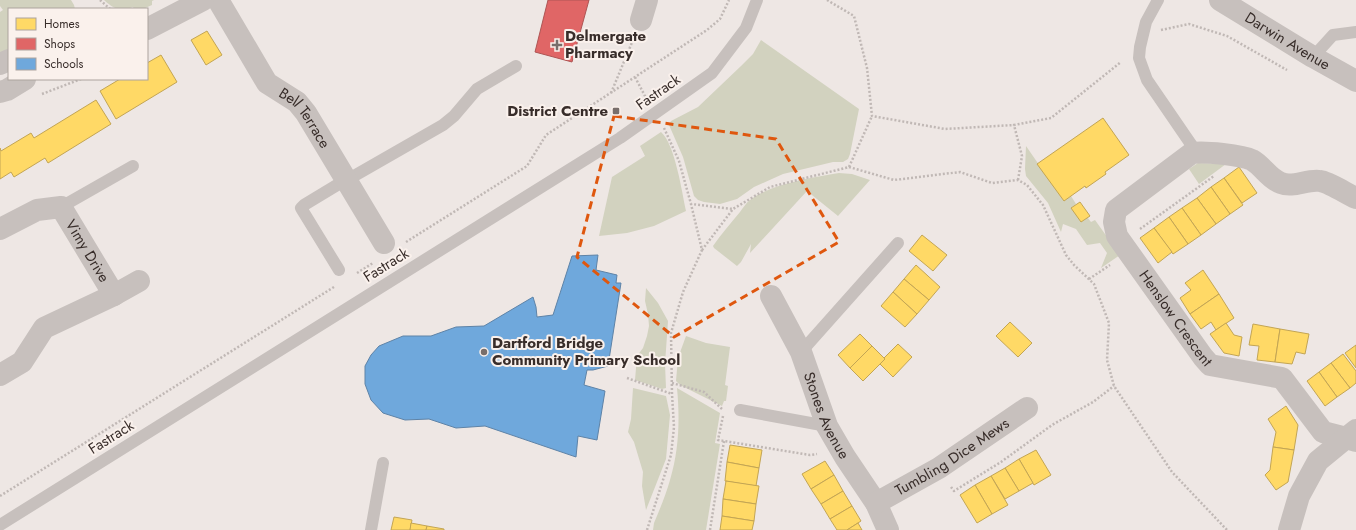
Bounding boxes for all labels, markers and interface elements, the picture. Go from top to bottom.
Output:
street label: Darwin Avenue [1241,7,1334,76]
legend [8,8,148,80]
text: Homes [44,15,80,33]
place label: Delmergate Pharmacy [565,25,646,64]
text: Shops [44,35,75,53]
marker: Delmergate Pharmacy [552,40,562,50]
text: Schools [44,55,83,73]
street label: Fastrack [631,68,685,115]
street label: Bell Terrace [275,82,336,153]
place label: District Centre [507,100,608,122]
marker: District Centre [611,106,621,116]
street label: Vimy Drive [60,215,115,287]
street label: Fastrack [359,242,413,288]
street label: Henslow Crescent [1134,266,1218,372]
place label: Dartford Bridge Community Primary School [492,332,680,371]
marker: Dartford Bridge Community Primary School [479,347,489,357]
street label: Stones Avenue [798,369,855,463]
street label: Tumbling Dice Mews [891,412,1014,501]
street label: Fastrack [84,414,138,460]

